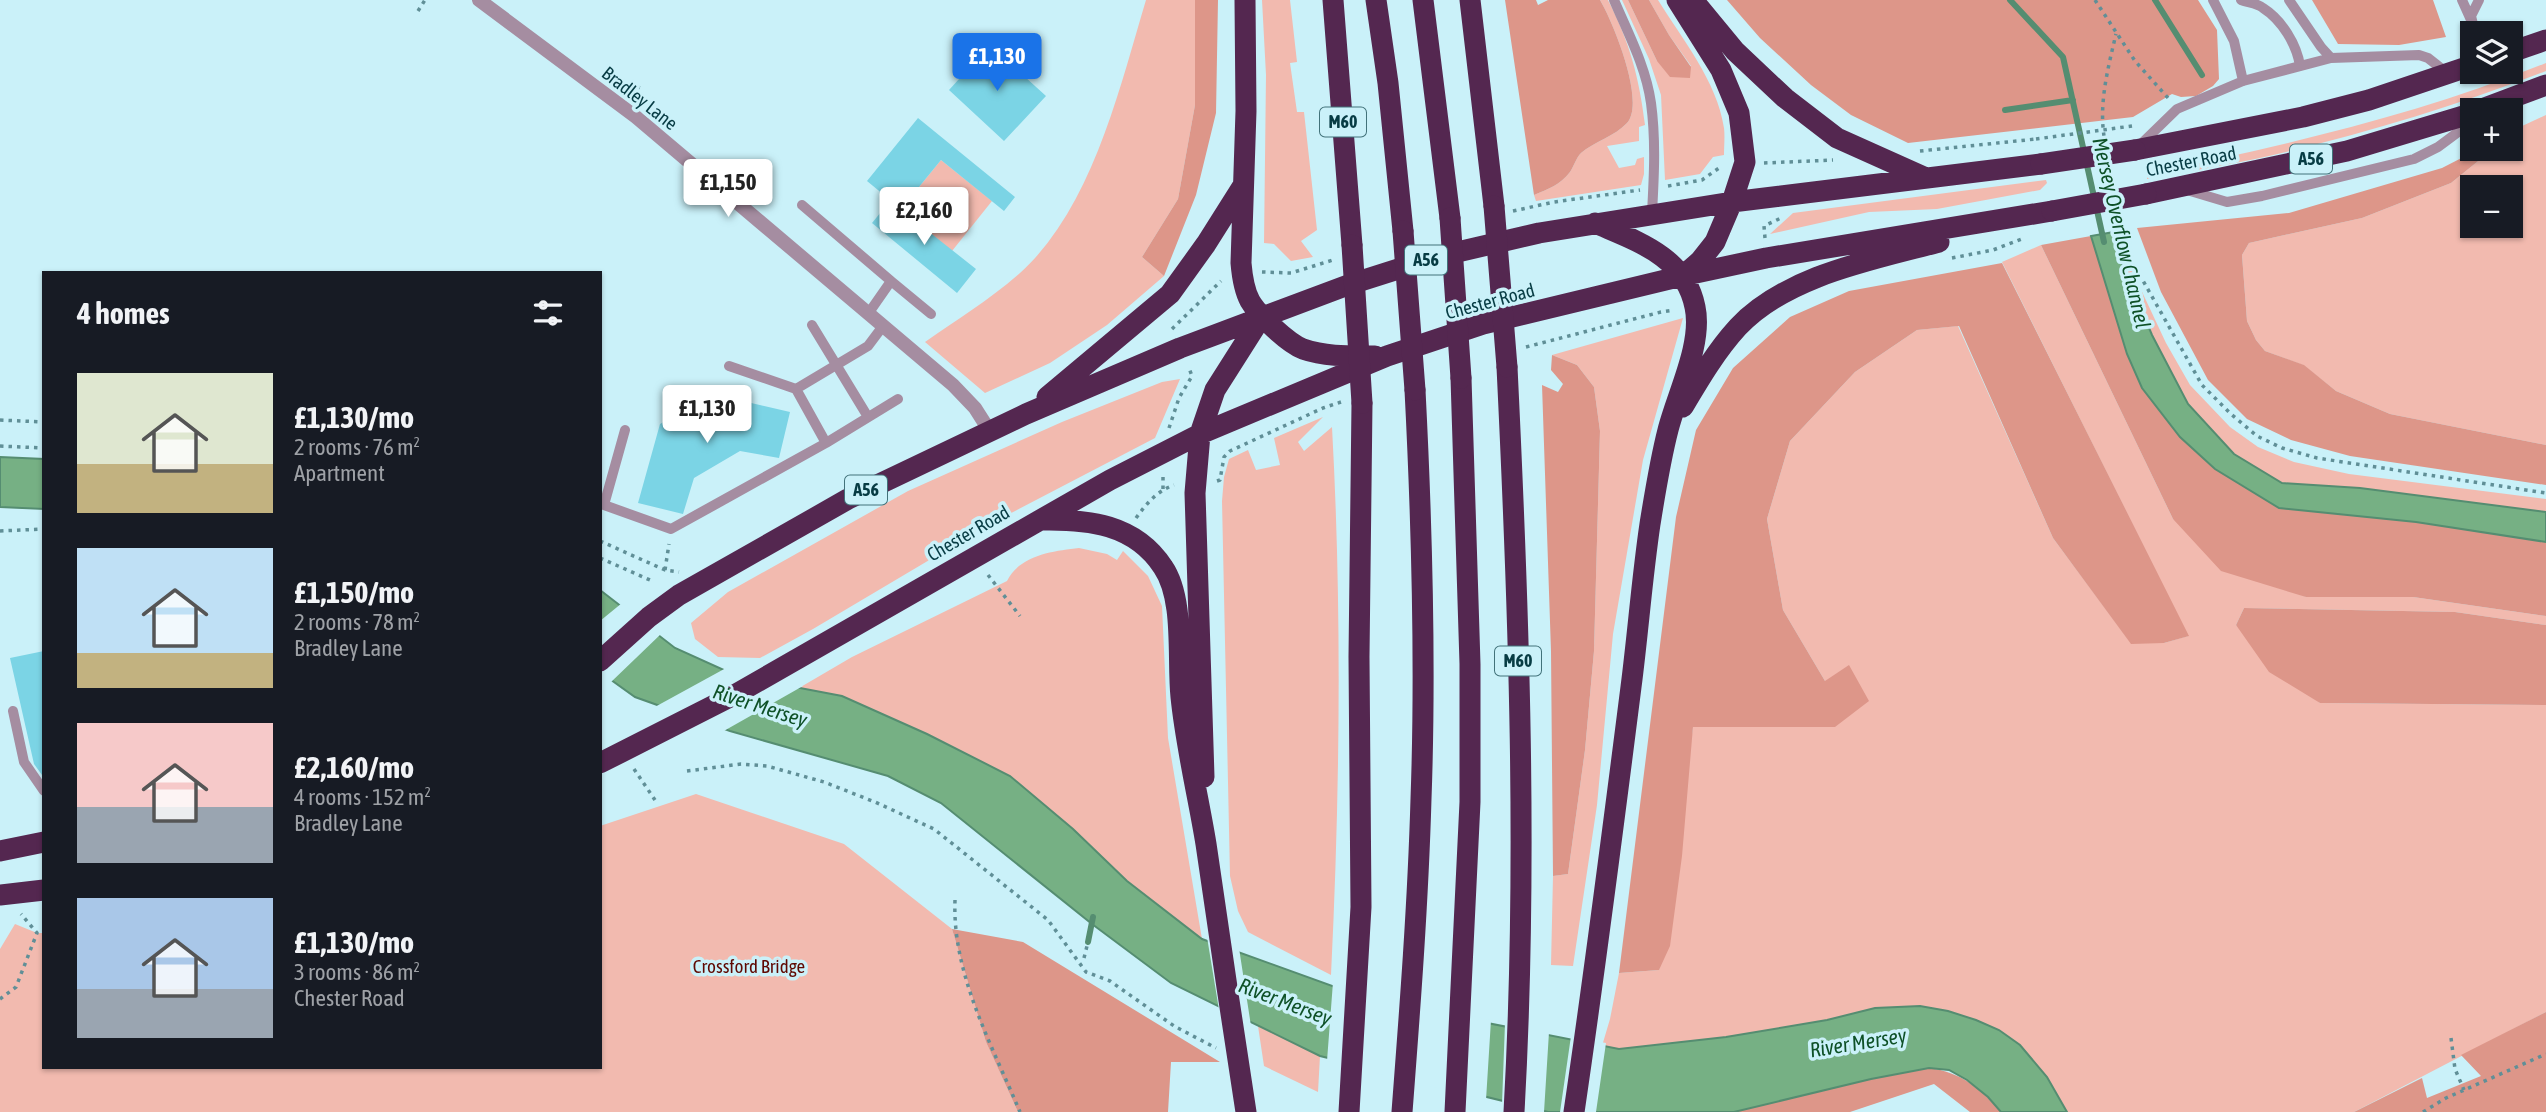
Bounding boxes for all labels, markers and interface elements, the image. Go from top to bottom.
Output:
map controls [2460,21,2523,238]
button: layers [2460,21,2523,84]
pin: £1,130 [940,34,1054,93]
text: £1,130 [969,43,1026,69]
street label: Bradley Lane [598,62,682,134]
button: + [2460,98,2523,161]
road number: M60 [1320,107,1366,136]
water label: Mersey Overflow Channel [2088,135,2156,331]
street label: Chester Road [2144,141,2238,181]
road number: A56 [2290,144,2332,174]
pin: £1,150 [671,160,785,219]
text: £1,150 [700,169,757,195]
button: − [2460,175,2523,238]
pin: £2,160 [867,188,981,247]
text: £2,160 [896,197,953,223]
road number: A56 [1405,246,1447,274]
street label: Chester Road [1443,279,1537,323]
icon: filters [529,294,567,332]
text: 4 homes [77,296,170,330]
pin: £1,130 [650,386,764,445]
text: £1,130 [679,395,736,421]
text: £1,130/mo [294,400,414,434]
icon: home [133,401,217,485]
text: 2 rooms · 76 m² [294,434,420,460]
text: Apartment [294,460,385,486]
road number: A56 [845,476,887,504]
street label: Chester Road [923,501,1013,565]
text: £1,150/mo [294,575,414,609]
icon: home [133,576,217,660]
text: 2 rooms · 78 m² [294,609,420,635]
text: Bradley Lane [294,635,403,661]
road number: M60 [1495,646,1541,676]
water label: River Mersey [710,679,811,732]
text: £2,160/mo [294,750,414,784]
icon: home [133,751,217,835]
text: 4 rooms · 152 m² [294,784,431,810]
text: Bradley Lane [294,810,403,836]
text: £1,130/mo [294,925,414,959]
icon: home [133,926,217,1010]
park label: Crossford Bridge [693,955,805,977]
text: 3 rooms · 86 m² [294,959,420,985]
water label: River Mersey [1236,972,1336,1030]
text: Chester Road [294,985,405,1011]
water label: River Mersey [1808,1022,1908,1061]

